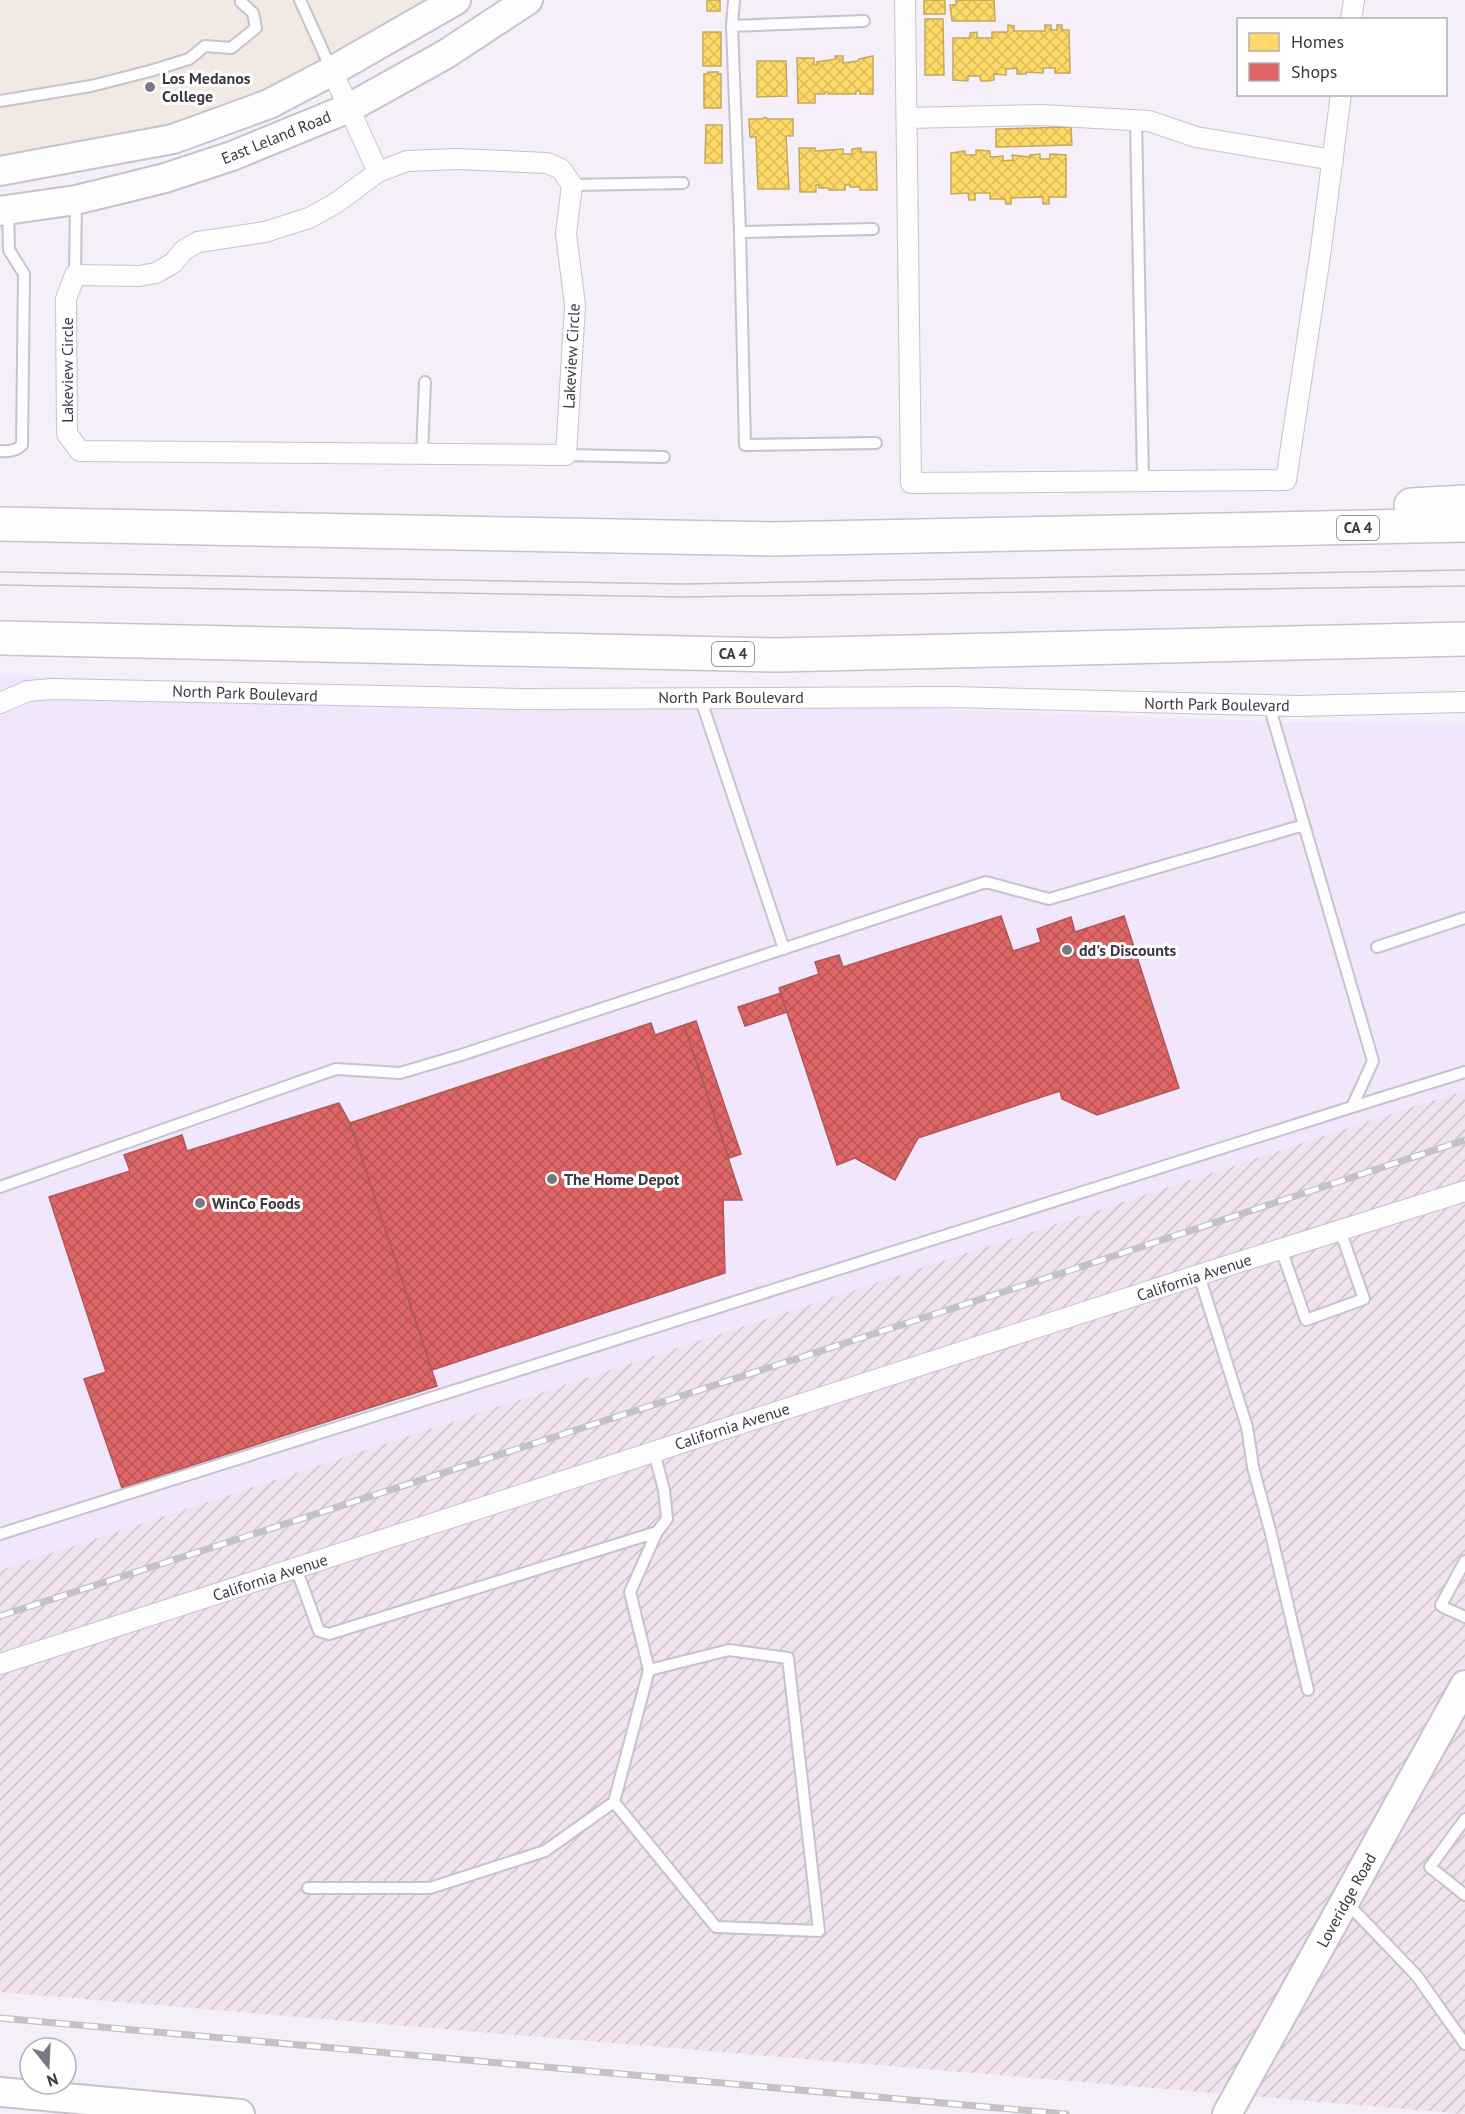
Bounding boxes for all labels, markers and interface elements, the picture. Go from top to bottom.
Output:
legend [1237,18,1447,96]
text: Homes [1291,30,1344,53]
text: Shops [1291,60,1337,83]
place label: Los Medanos College [162,68,251,106]
marker: Los Medanos College [143,80,157,94]
street label: East Leland Road [218,106,334,168]
street label: Lakeview Circle [558,303,584,409]
street label: Lakeview Circle [57,317,77,423]
road number: CA 4 [1337,516,1379,540]
road number: CA 4 [712,642,754,666]
street label: North Park Boulevard [172,680,318,706]
street label: North Park Boulevard [658,687,804,707]
street label: North Park Boulevard [1144,693,1290,715]
place label: dd's Discounts [1079,940,1177,960]
marker: dd's Discounts [1060,943,1074,957]
place label: The Home Depot [564,1169,680,1189]
marker: The Home Depot [545,1172,559,1186]
place label: WinCo Foods [212,1193,301,1213]
marker: WinCo Foods [193,1196,207,1210]
street label: California Avenue [1134,1249,1254,1305]
street label: California Avenue [672,1398,792,1454]
street label: California Avenue [210,1549,330,1605]
street label: Loveridge Road [1312,1849,1380,1951]
north arrow [18,2036,78,2096]
text: N [45,2069,61,2091]

